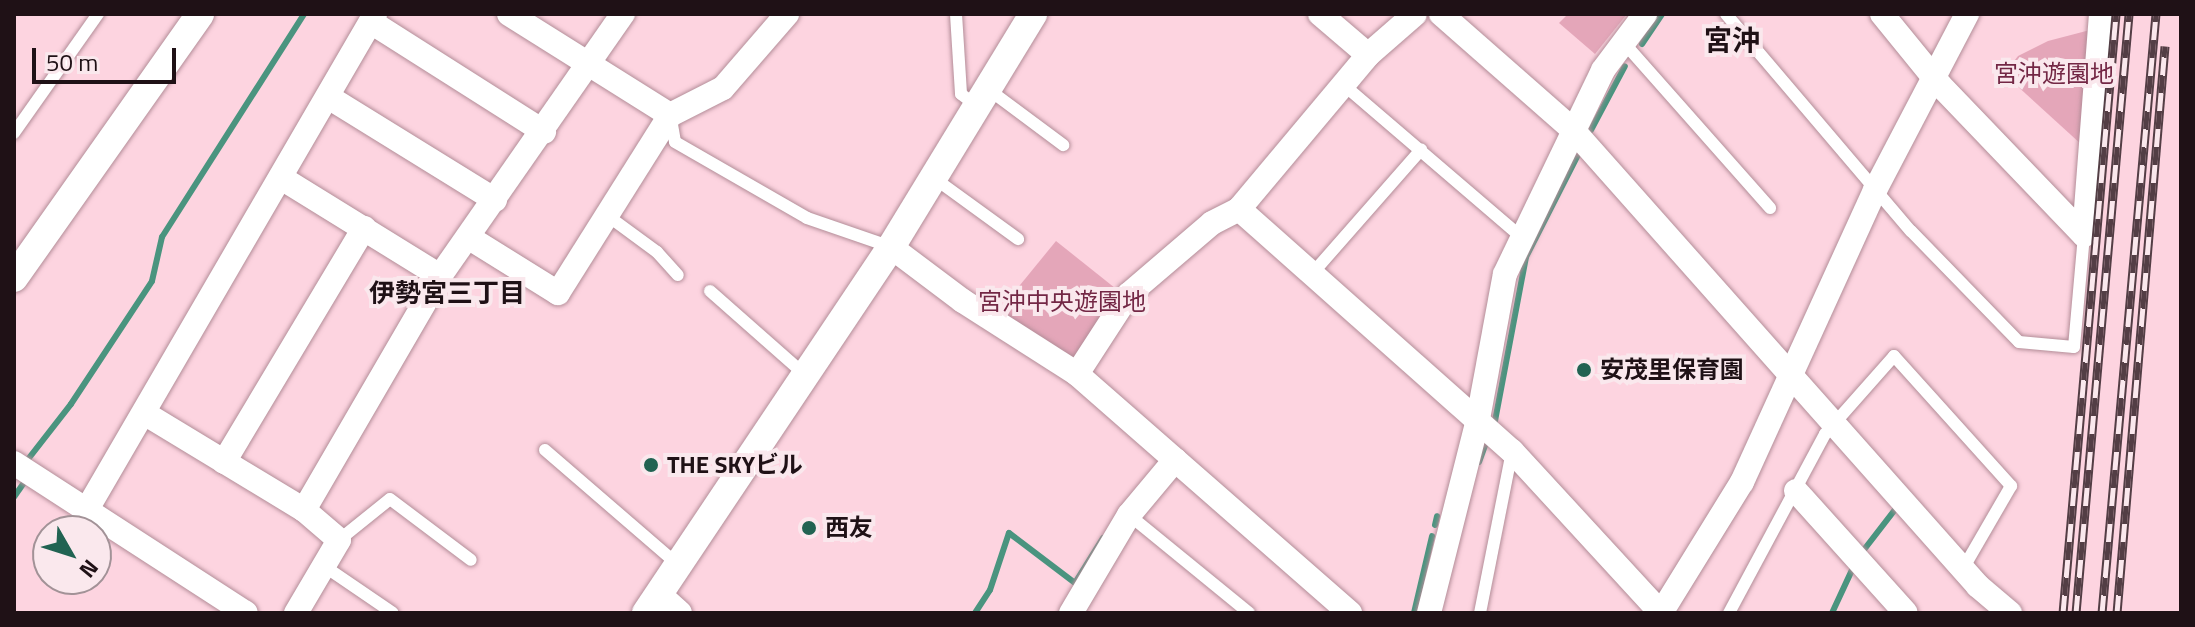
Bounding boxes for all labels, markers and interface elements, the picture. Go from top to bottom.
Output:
district label: 宮沖 [1704,23,1760,57]
scale bar [36,32,180,82]
text: 50 m [46,44,98,80]
park label: 宮沖遊園地 [1994,60,2114,88]
district label: 伊勢宮三丁目 [369,277,525,309]
park label: 宮沖中央遊園地 [978,288,1146,316]
place label: 安茂里保育園 [1600,356,1744,384]
marker: 安茂里保育園 [1575,361,1593,379]
place label: THE SKYビル [667,451,803,479]
marker: THE SKYビル [642,456,660,474]
place label: 西友 [825,514,873,542]
north arrow [32,515,112,595]
marker: 西友 [800,519,818,537]
text: N [71,552,107,585]

